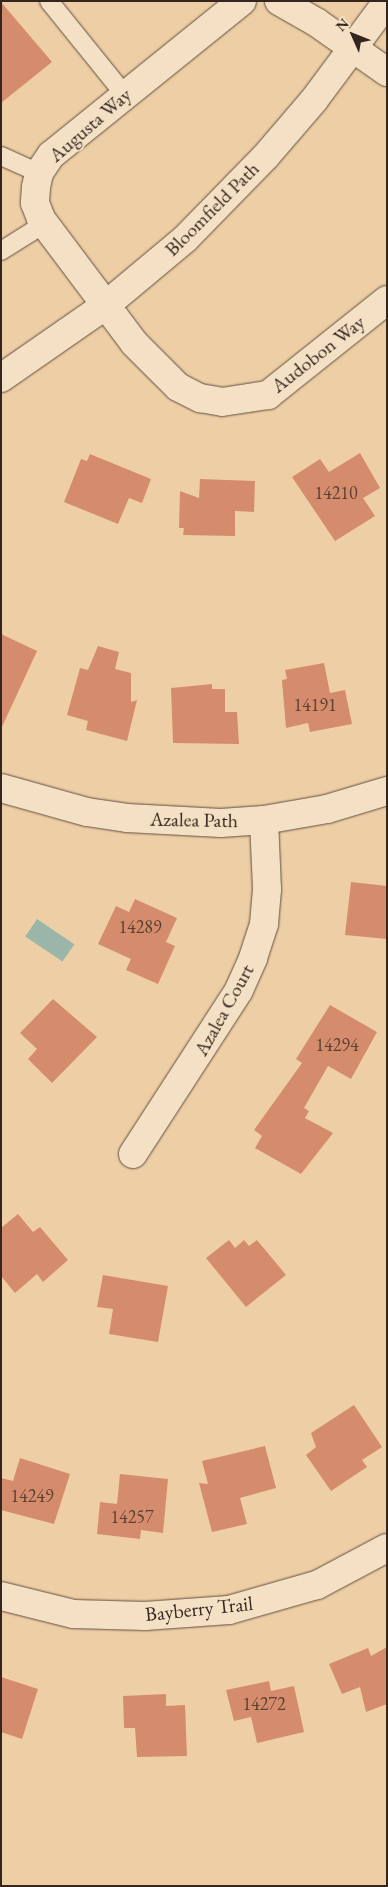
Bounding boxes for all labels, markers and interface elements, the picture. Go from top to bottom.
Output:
north arrow [328,10,378,60]
text: N [332,14,353,35]
street label: Augusta Way [44,83,136,167]
street label: Bloomfield Path [160,157,264,261]
street label: Audobon Way [266,310,370,398]
house number: 14210 [314,482,358,504]
house number: 14191 [293,694,337,716]
street label: Azalea Path [150,807,238,833]
house number: 14289 [118,916,162,938]
street label: Azalea Court [189,960,259,1060]
house number: 14294 [315,1034,359,1056]
house number: 14249 [10,1485,54,1507]
house number: 14257 [110,1506,154,1528]
street label: Bayberry Trail [144,1591,254,1627]
house number: 14272 [242,1693,286,1715]

